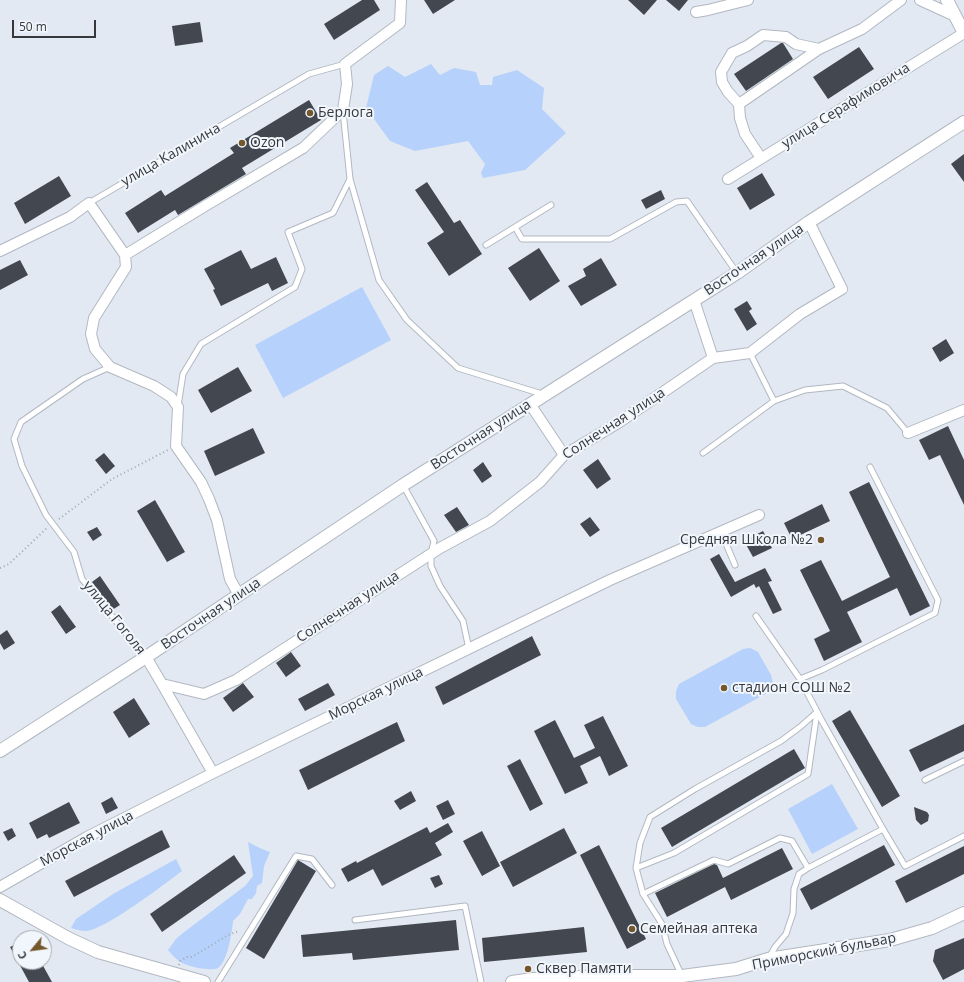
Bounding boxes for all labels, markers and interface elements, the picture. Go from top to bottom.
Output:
scale bar [14,12,98,38]
text: 50 m [19,18,47,35]
street label: улица Серафимовича [779,60,913,152]
place label: Берлога [318,105,373,121]
marker: Берлога [305,108,315,118]
street label: улица Калинина [118,120,224,190]
place label: Ozon [250,135,284,151]
marker: Ozon [237,138,247,148]
street label: Восточная улица [701,221,807,299]
street label: Солнечная улица [560,385,668,463]
street label: Восточная улица [428,396,534,474]
place label: Средняя Школа №2 [680,532,813,548]
marker: Средняя Школа №2 [816,535,826,545]
street label: Солнечная улица [294,568,402,646]
street label: Восточная улица [158,575,264,653]
street label: улица Гоголя [79,578,149,658]
street label: Морская улица [326,664,426,724]
place label: стадион СОШ №2 [732,680,851,696]
marker: стадион СОШ №2 [719,683,729,693]
street label: Морская улица [38,807,136,871]
place label: Семейная аптека [640,921,758,937]
marker: Семейная аптека [627,924,637,934]
north arrow [12,930,52,970]
street label: Приморский бульвар [751,930,897,974]
text: С [14,949,30,962]
place label: Сквер Памяти [536,961,632,977]
marker: Сквер Памяти [523,964,533,974]

